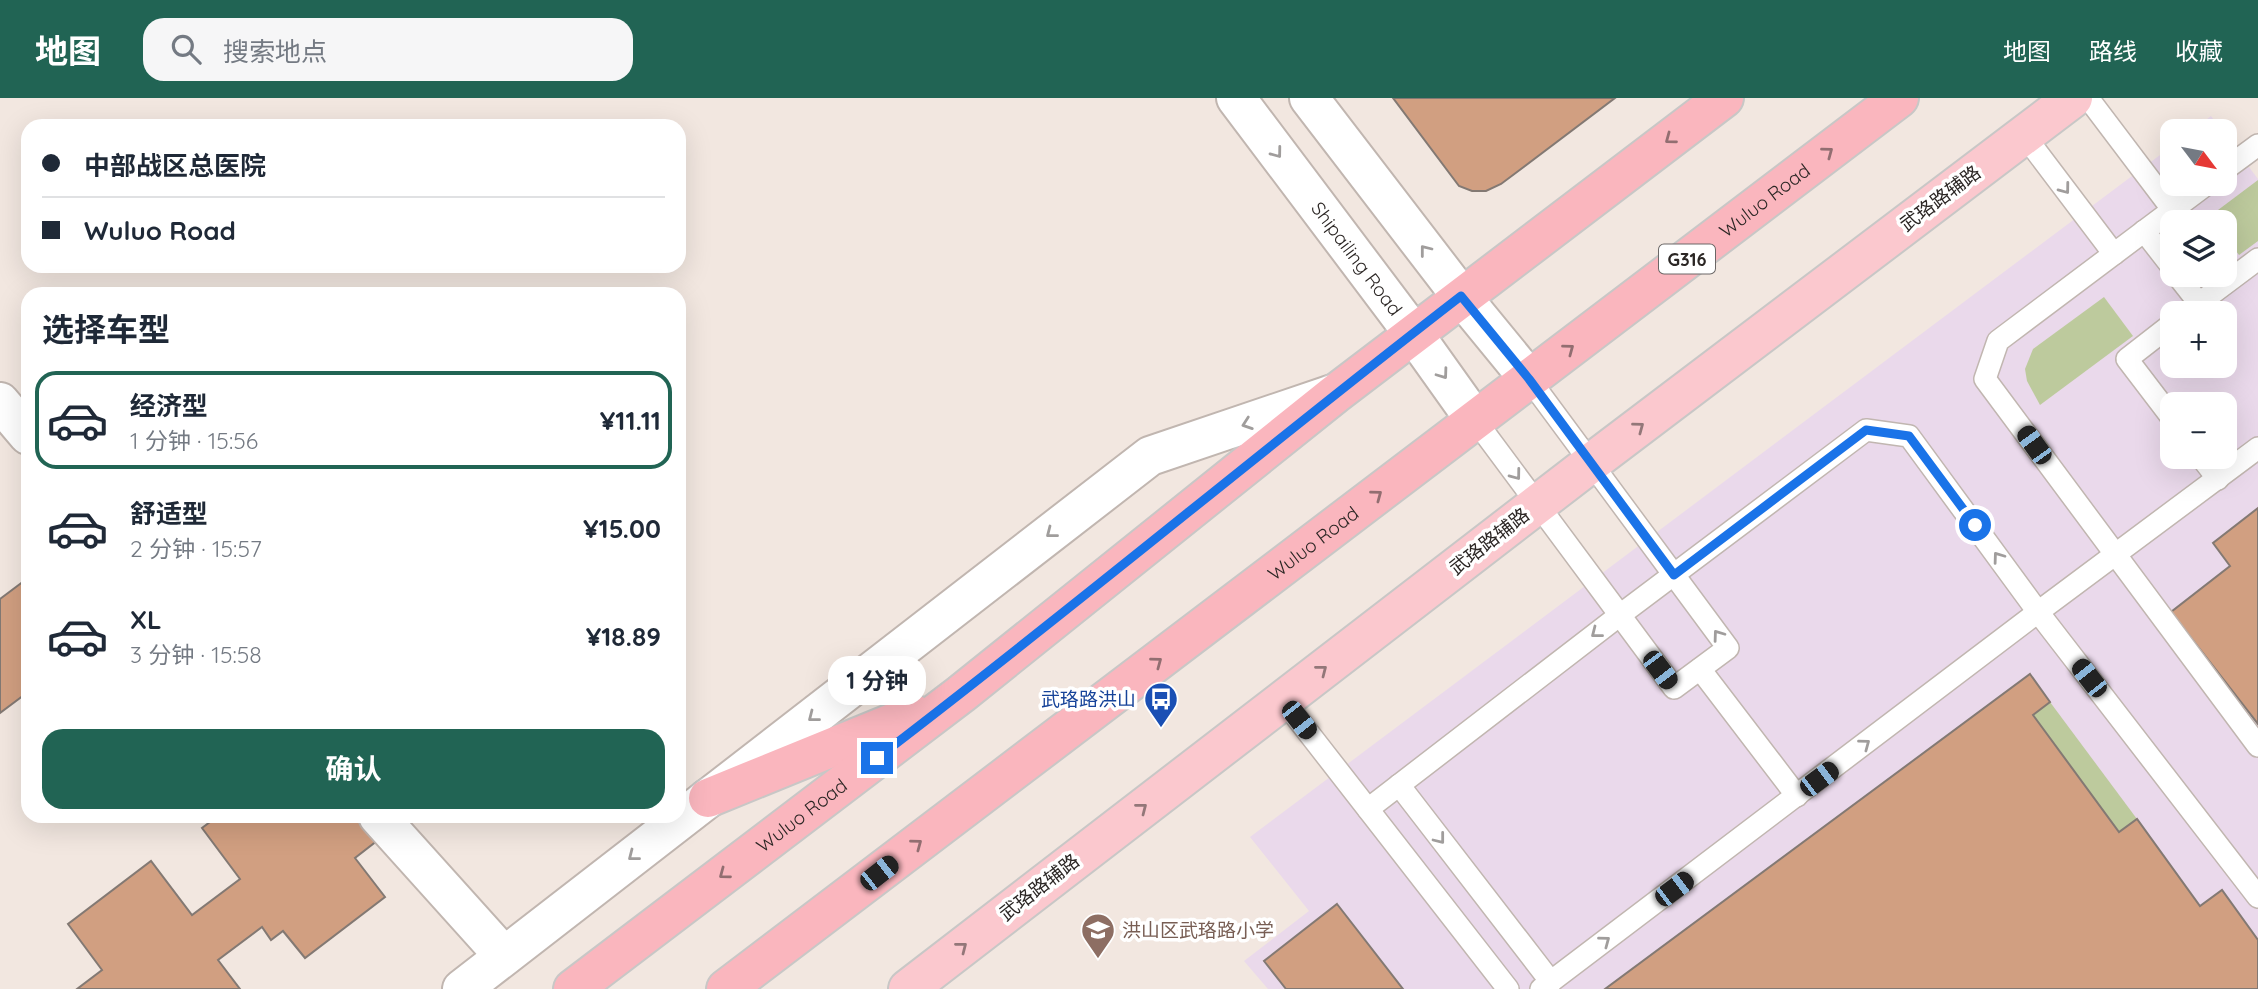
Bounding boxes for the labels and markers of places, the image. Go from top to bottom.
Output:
bus stop icon: 武珞路洪山 [1142,680,1180,729]
place label: 武珞路洪山 [1041,687,1136,711]
school or university icon: 洪山区武珞路小学 [1079,911,1117,960]
place label: 洪山区武珞路小学 [1122,918,1274,942]

